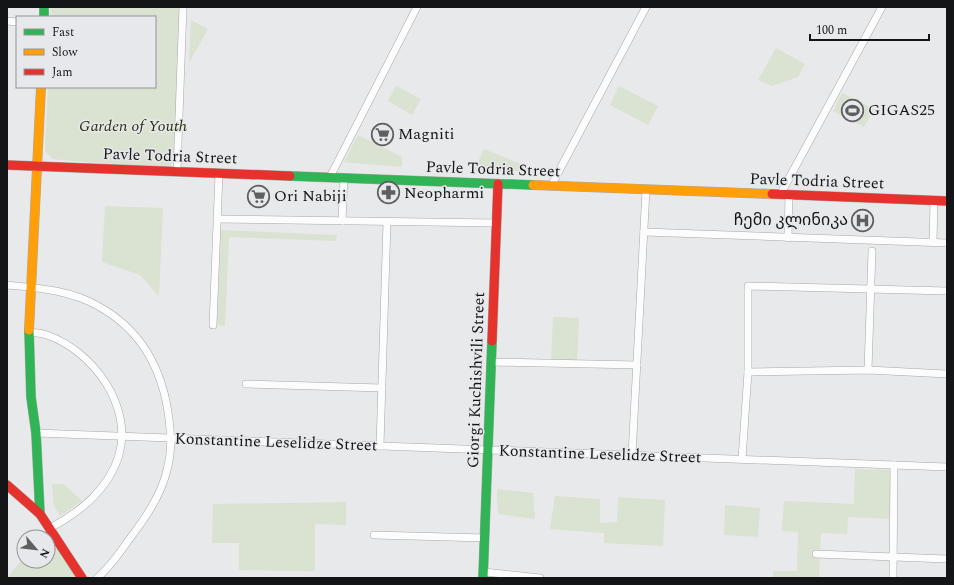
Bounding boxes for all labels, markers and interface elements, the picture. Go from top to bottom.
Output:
legend [16,16,156,88]
scale bar [810,16,929,42]
text: 100 m [816,21,847,40]
text: Fast [52,23,74,42]
text: Slow [52,43,78,62]
text: Jam [52,63,73,82]
sports icon: GIGAS25 [840,97,866,123]
place label: GIGAS25 [868,98,935,122]
park label: Garden of Youth [79,114,187,138]
supermarket icon: Magniti [370,121,396,147]
place label: Magniti [398,122,455,146]
street label: Pavle Todria Street [102,142,238,170]
street label: Pavle Todria Street [425,155,561,183]
street label: Pavle Todria Street [749,167,885,195]
pharmacy icon: Neopharmi [376,180,402,206]
place label: Neopharmi [404,181,484,205]
supermarket icon: Ori Nabiji [245,183,271,209]
place label: Ori Nabiji [274,184,347,208]
hospital icon: ჩემი კლინიკა [850,207,876,233]
place label: ჩემი კლინიკა [734,208,848,232]
street label: Giorgi Kuchishvili Street [461,291,491,469]
street label: Konstantine Leselidze Street [174,426,378,458]
street label: Konstantine Leselidze Street [498,438,702,470]
north arrow [16,529,56,569]
text: N [35,546,54,561]

